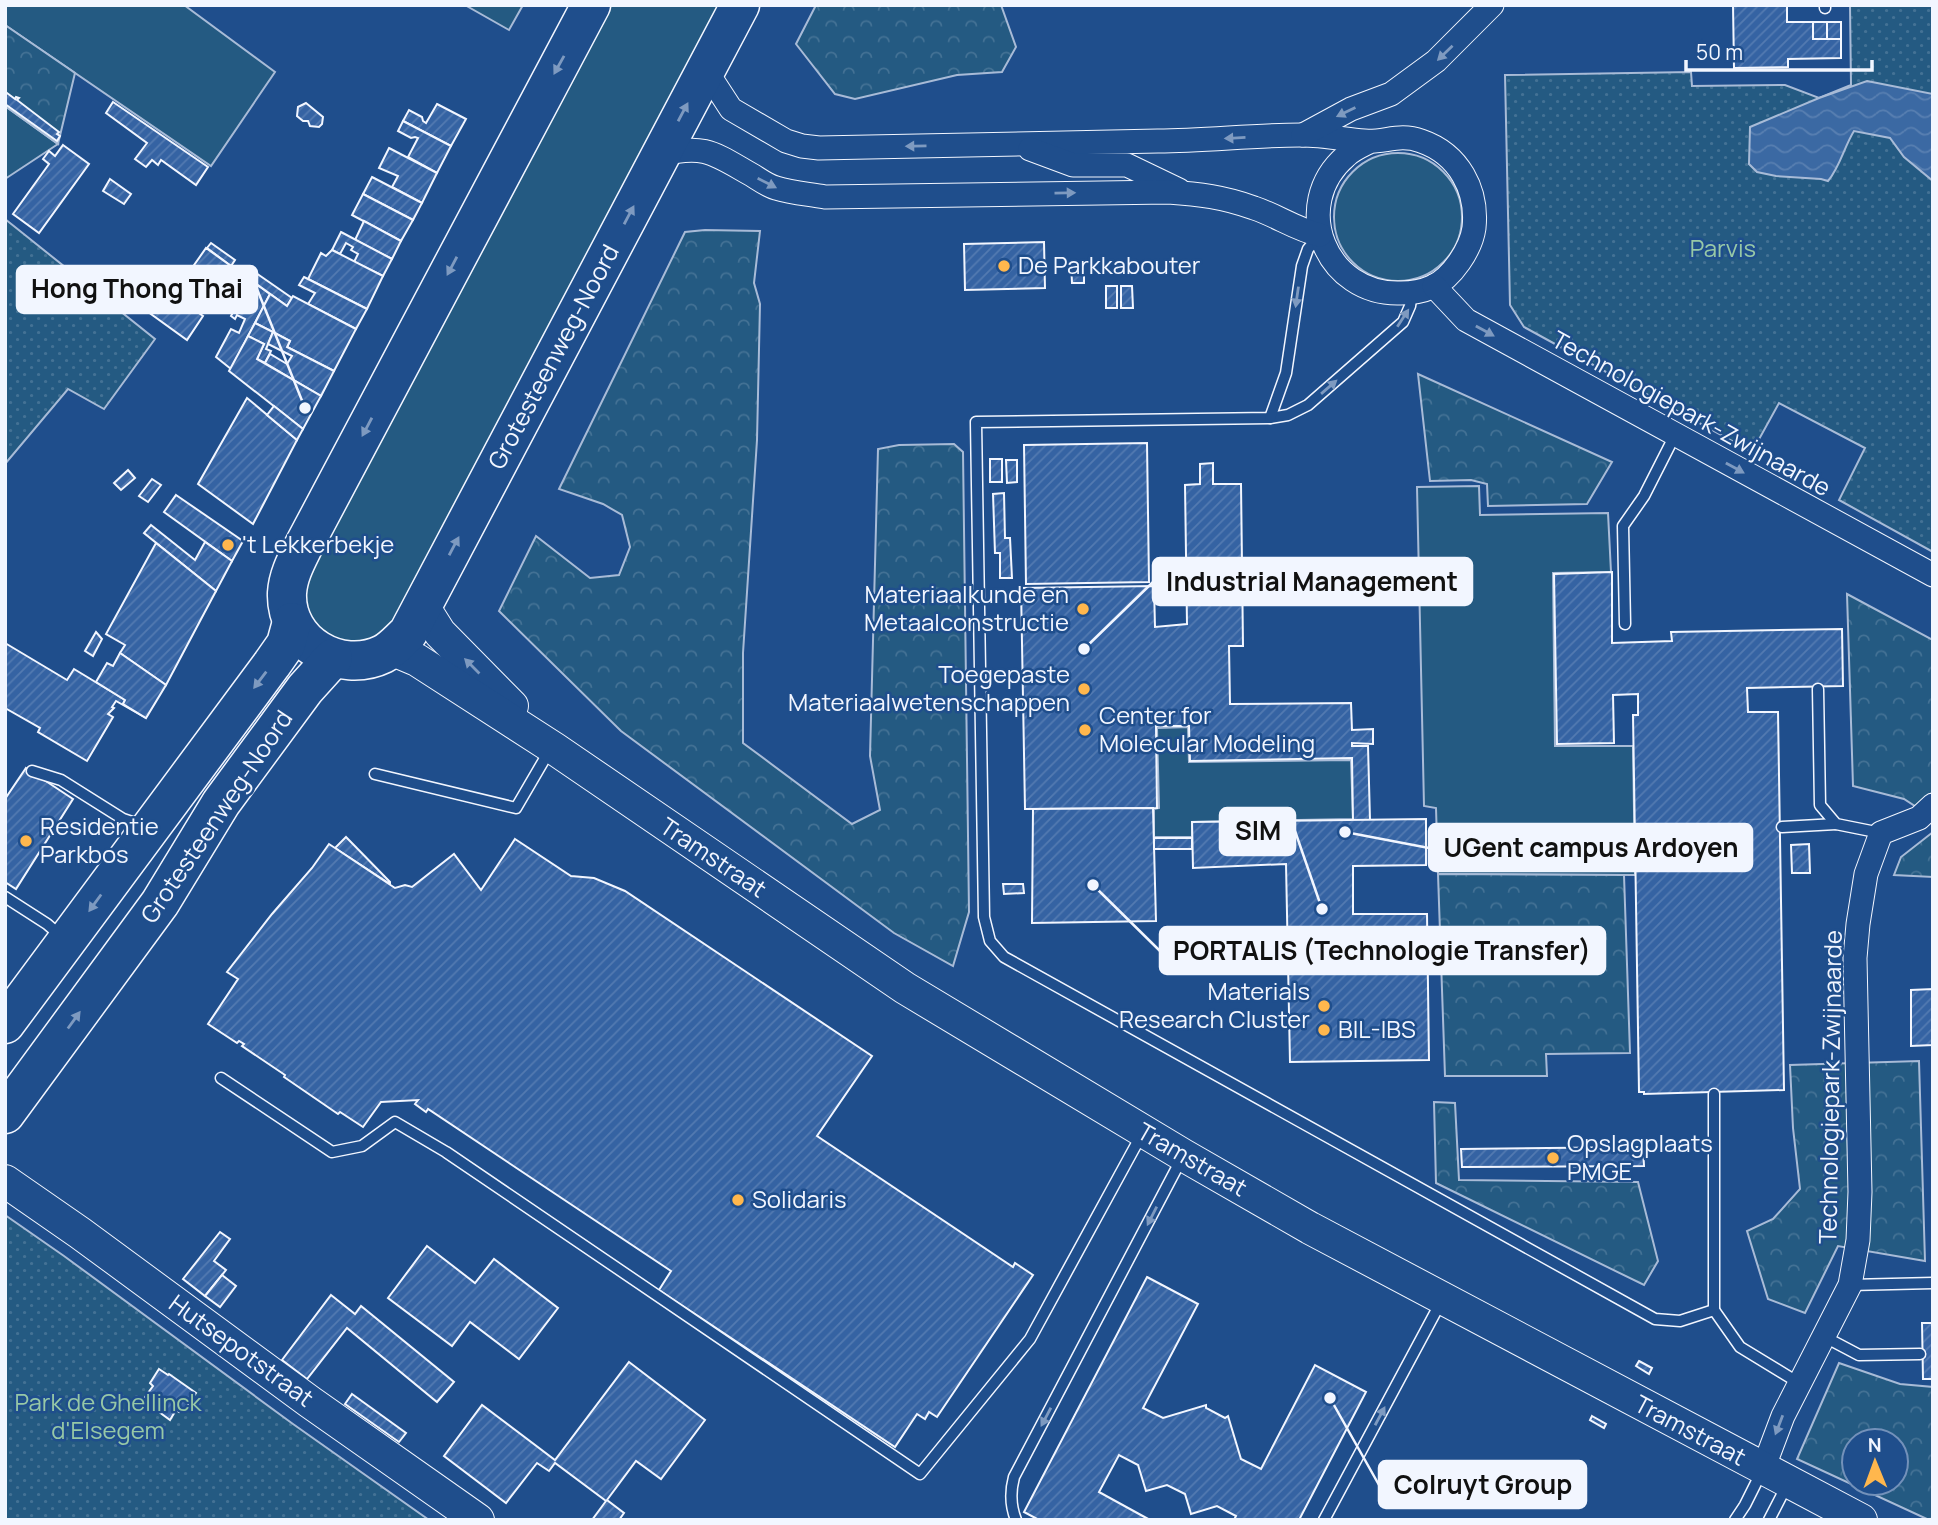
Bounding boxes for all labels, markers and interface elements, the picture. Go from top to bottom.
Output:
scale bar [1686,28,1871,72]
text: 50 m [1696,38,1743,66]
one-way arrow [1436,44,1453,61]
one-way arrow [553,55,565,75]
one-way arrow [677,102,689,122]
one-way arrow [1336,107,1356,118]
one-way arrow [1223,133,1245,144]
one-way arrow [905,140,927,151]
one-way arrow [757,177,777,188]
one-way arrow [1055,188,1077,199]
one-way arrow [623,205,635,224]
park label: Parvis [1690,231,1756,264]
street label: Grotesteenweg-Noord [479,238,626,474]
place label: De Parkkabouter [1018,248,1201,281]
one-way arrow [446,256,458,276]
marker: De Parkkabouter [996,258,1012,274]
callout: Hong Thong Thai [17,266,257,313]
text: Hong Thong Thai [31,270,243,306]
one-way arrow [1291,286,1302,308]
one-way arrow [1396,309,1410,327]
street label: Technologiepark-Zwijnaarde [1546,322,1837,503]
one-way arrow [1475,325,1495,337]
one-way arrow [1320,379,1338,395]
one-way arrow [361,417,373,437]
one-way arrow [1725,462,1744,474]
place label: 't Lekkerbekje [242,527,394,560]
one-way arrow [449,536,460,556]
marker: 't Lekkerbekje [220,537,236,553]
callout: Industrial Management [1153,558,1472,605]
text: Industrial Management [1166,563,1458,599]
place label: Materiaalkunde en Metaalconstructie [864,577,1069,638]
marker: Materiaalkunde en Metaalconstructie [1075,601,1091,617]
one-way arrow [463,657,480,674]
place label: Toegepaste Materiaalwetenschappen [788,657,1070,718]
one-way arrow [253,671,267,690]
marker: Toegepaste Materiaalwetenschappen [1076,681,1092,697]
place label: Center for Molecular Modeling [1099,698,1315,759]
street label: Grotesteenweg-Noord [132,703,299,929]
marker: Center for Molecular Modeling [1077,722,1093,738]
callout: SIM [1220,808,1295,855]
place label: Residentie Parkbos [40,809,159,870]
street label: Tramstraat [654,809,773,904]
text: SIM [1235,812,1281,848]
callout: UGent campus Ardoyen [1429,824,1752,871]
text: UGent campus Ardoyen [1443,829,1739,865]
marker: Residentie Parkbos [18,833,34,849]
one-way arrow [88,893,103,911]
callout: PORTALIS (Technologie Transfer) [1160,927,1605,974]
street label: Technologiepark-Zwijnaarde [1810,930,1849,1244]
text: PORTALIS (Technologie Transfer) [1173,932,1591,968]
place label: Materials Research Cluster [1119,974,1310,1035]
marker: Materials Research Cluster [1316,998,1332,1014]
one-way arrow [67,1011,81,1029]
place label: BIL-IBS [1338,1012,1416,1045]
marker: BIL-IBS [1316,1022,1332,1038]
street label: Tramstraat [1132,1114,1254,1203]
place label: Opslagplaats PMGE [1567,1126,1713,1187]
marker: Opslagplaats PMGE [1545,1150,1561,1166]
place label: Solidaris [752,1182,847,1215]
marker: Solidaris [730,1192,746,1208]
one-way arrow [1147,1206,1158,1226]
street label: Hutsepotstraat [163,1286,321,1413]
park label: Park de Ghellinck d'Elsegem [14,1385,203,1446]
street label: Tramstraat [1629,1387,1752,1473]
one-way arrow [1374,1406,1385,1426]
one-way arrow [1040,1407,1052,1427]
one-way arrow [1774,1415,1785,1436]
north arrow [1840,1427,1910,1497]
text: N [1868,1432,1882,1458]
callout: Colruyt Group [1379,1461,1586,1508]
text: Colruyt Group [1394,1466,1572,1502]

